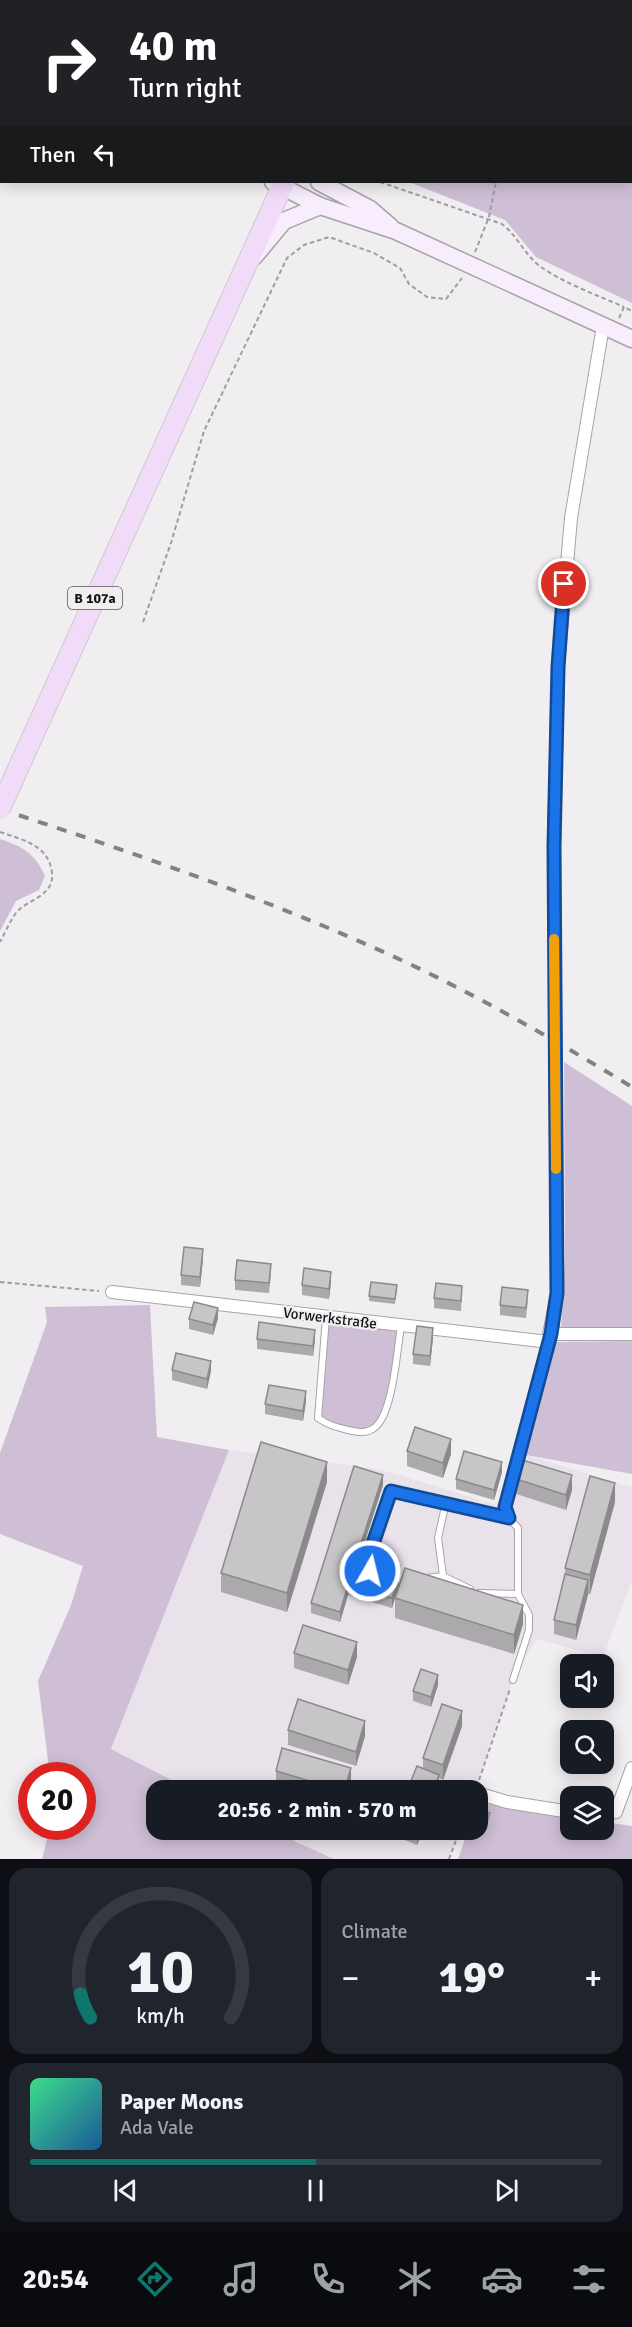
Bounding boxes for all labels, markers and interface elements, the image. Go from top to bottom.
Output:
text: 40 m [129,21,218,72]
icon: right [30,24,108,102]
text: Turn right [129,72,242,105]
icon: left [88,138,121,171]
text: Then [30,141,76,168]
pin [538,558,589,609]
icon: arrive [547,567,580,600]
road number: B 107a [68,587,122,609]
street label: Vorwerkstraße [282,1303,378,1333]
position arrow [338,1539,402,1603]
map controls [560,1654,614,1840]
button: sound [560,1654,614,1708]
button: search [560,1720,614,1774]
speed limit sign: 20 [18,1762,96,1840]
button: layers [560,1786,614,1840]
text: 20:56 · 2 min · 570 m [217,1796,417,1823]
text: Climate [342,1919,407,1944]
text: 10 [127,1933,194,2010]
text: 19° [438,1950,505,2005]
text: − [342,1958,359,1999]
text: + [584,1958,602,1999]
text: km/h [136,2003,185,2029]
text: Paper Moons [120,2088,243,2115]
text: Ada Vale [120,2115,194,2140]
icon: previous [109,2174,142,2207]
icon: pause [299,2174,332,2207]
icon: next [490,2174,523,2207]
icon: directions [134,2258,176,2300]
icon: music [220,2258,262,2300]
icon: phone [307,2258,349,2300]
icon: climate [394,2258,436,2300]
icon: car [481,2258,523,2300]
icon: filters [568,2258,610,2300]
text: 20:54 [22,2263,89,2296]

